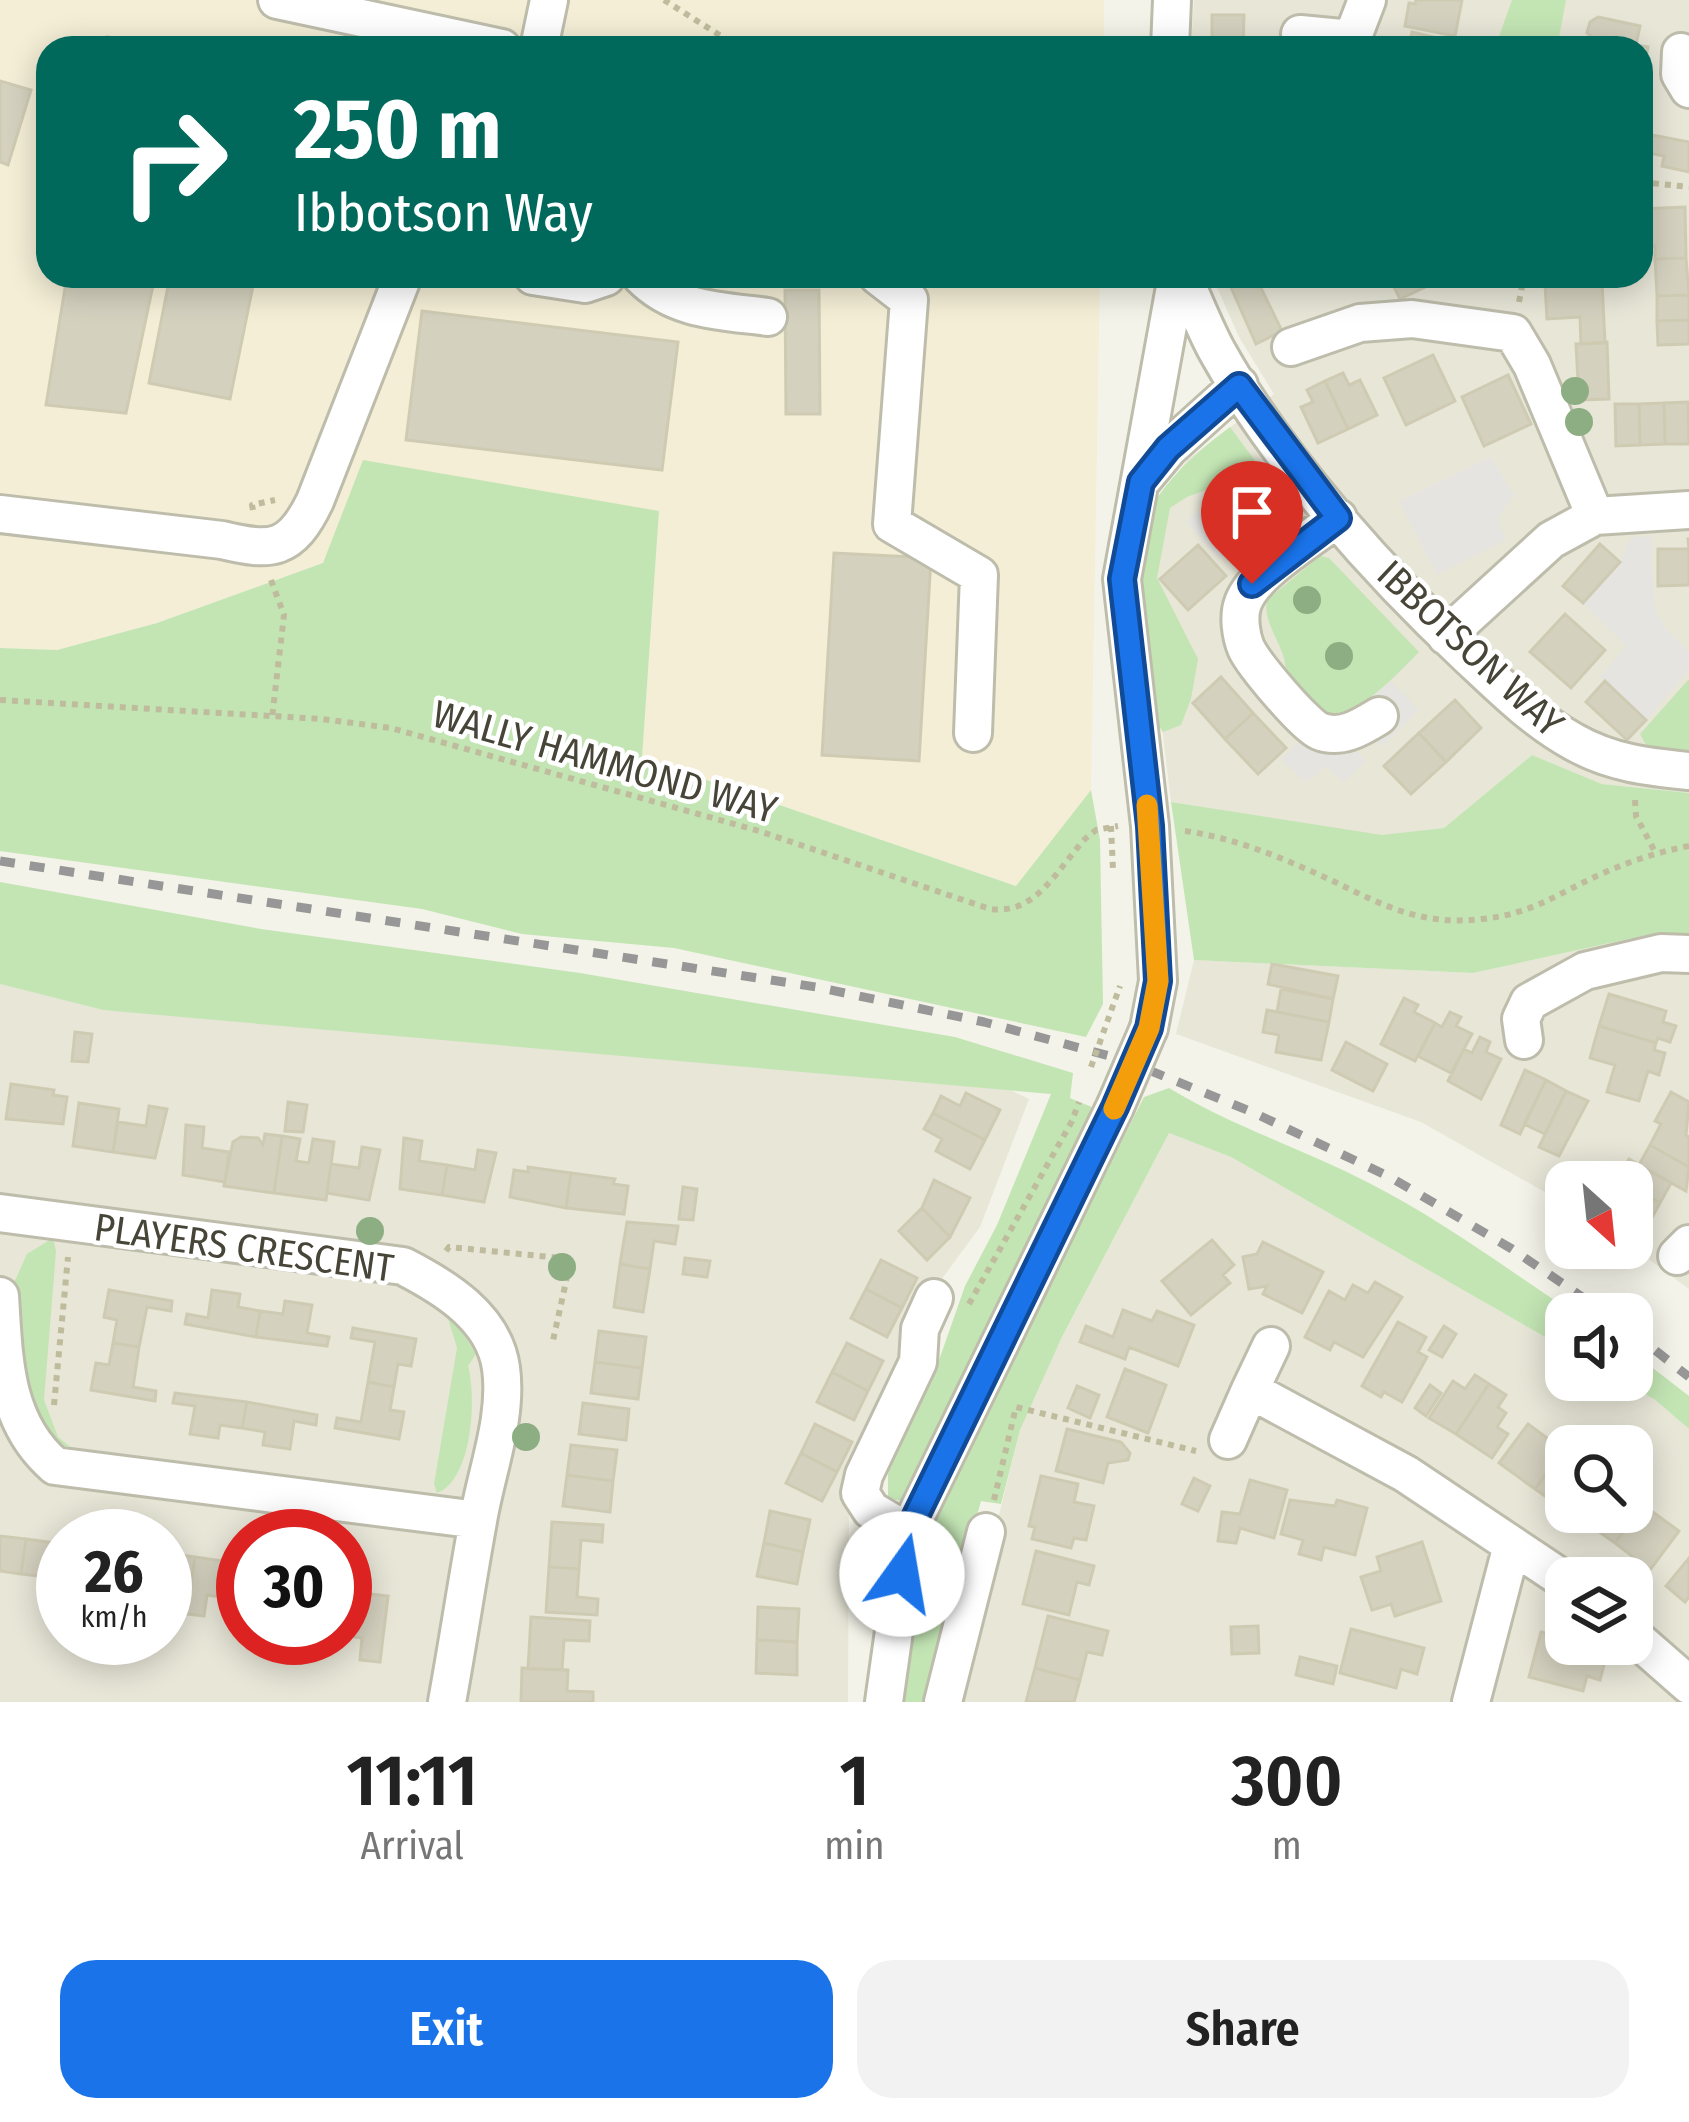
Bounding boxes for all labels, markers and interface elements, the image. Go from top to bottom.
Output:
text: 250 m [294,79,502,180]
icon: right [96,84,252,240]
text: Ibbotson Way [294,181,593,245]
pin [1201,461,1303,584]
icon: arrive [1219,479,1285,545]
street label: IBBOTSON WAY [1368,551,1573,747]
street label: WALLY HAMMOND WAY [427,691,783,833]
north arrow [1545,1161,1653,1269]
map controls [1545,1161,1653,1665]
street label: PLAYERS CRESCENT [91,1204,396,1292]
button: sound [1545,1293,1653,1401]
button: search [1545,1425,1653,1533]
speed limit sign: 30 [216,1509,372,1665]
position arrow [839,1511,965,1637]
text: 26 [84,1536,144,1608]
button: layers [1545,1557,1653,1665]
text: km/h [81,1599,147,1635]
text: 11:11 [347,1738,478,1824]
text: 1 [839,1738,869,1824]
text: 300 [1231,1738,1342,1824]
text: Arrival [360,1823,464,1869]
text: min [824,1823,885,1869]
text: m [1272,1823,1302,1869]
button: Exit [60,1960,833,2098]
button: Share [857,1960,1629,2098]

